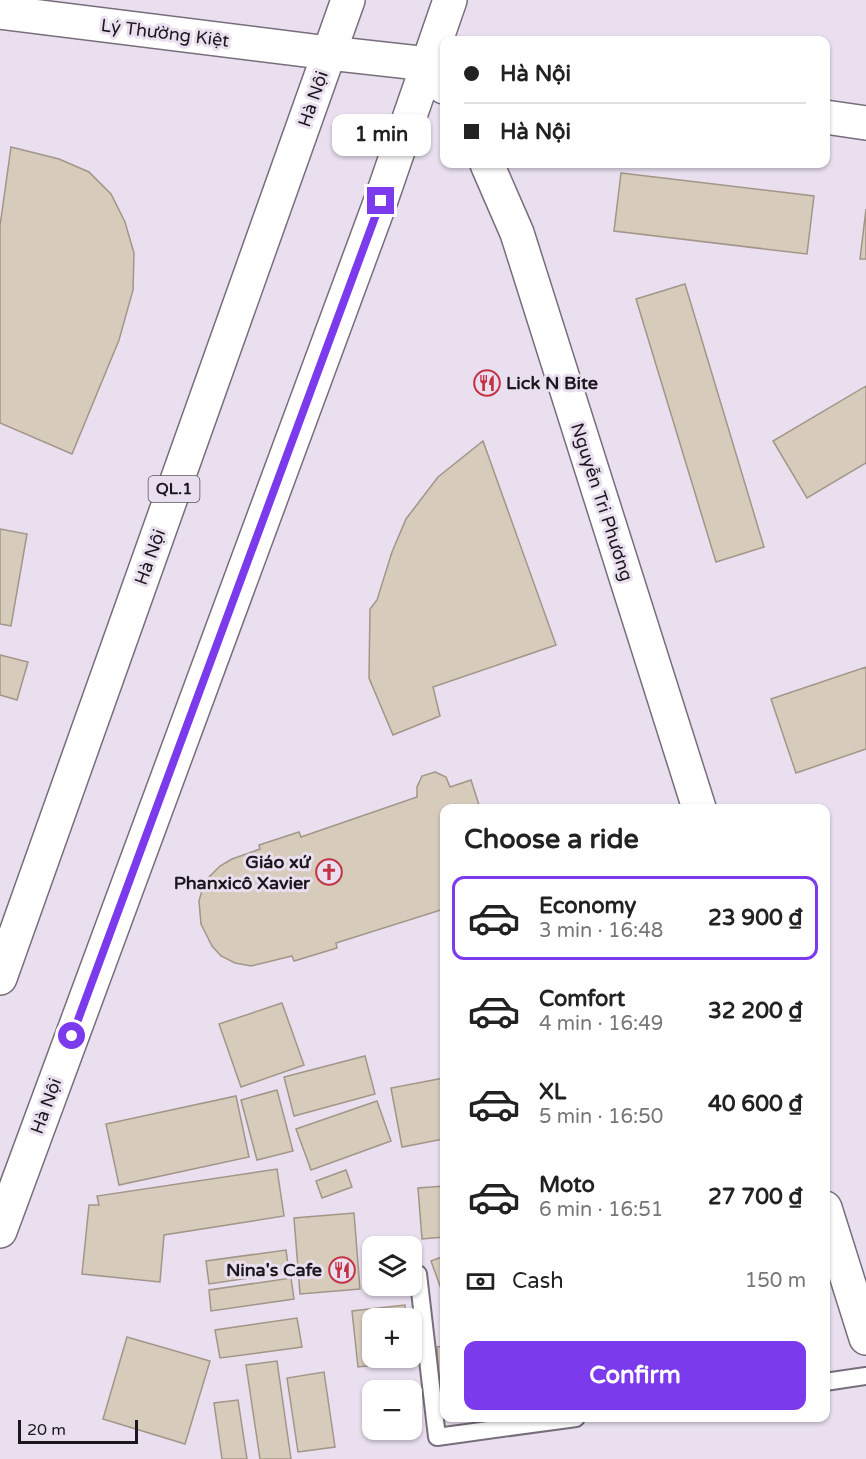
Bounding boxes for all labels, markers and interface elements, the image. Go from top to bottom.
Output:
street label: Lý Thường Kiệt [100,14,231,52]
text: Hà Nội [500,61,571,87]
street label: Hà Nội [293,68,333,130]
callout: 1 min [332,114,430,156]
text: Hà Nội [500,119,571,145]
text: 1 min [355,123,408,147]
route end [367,187,394,214]
restaurant icon: Lick N Bite [472,368,502,398]
place label: Lick N Bite [506,372,598,394]
street label: Nguyễn Tri Phương [566,420,638,584]
road number: QL.1 [148,476,200,502]
street label: Hà Nội [130,526,170,588]
text: Choose a ride [464,823,639,856]
place label: Giáo xứ Phanxicô Xavier [174,851,312,894]
church icon: Giáo xứ Phanxicô Xavier [314,857,344,887]
icon: car [467,891,521,945]
text: Economy [539,893,636,919]
text: 23 900 ₫ [708,905,803,931]
text: 3 min · 16:48 [539,919,663,943]
icon: car [467,984,521,1038]
text: Comfort [539,986,625,1012]
text: 32 200 ₫ [708,998,803,1024]
text: 4 min · 16:49 [539,1012,663,1036]
route start [58,1022,85,1049]
street label: Hà Nội [26,1075,66,1137]
icon: car [467,1077,521,1131]
text: XL [539,1079,566,1105]
text: 40 600 ₫ [708,1091,803,1117]
text: 5 min · 16:50 [539,1105,663,1129]
icon: car [467,1170,521,1224]
text: Moto [539,1172,595,1198]
text: 27 700 ₫ [708,1184,803,1210]
text: 6 min · 16:51 [539,1198,663,1222]
map controls [362,1236,422,1440]
button: layers [362,1236,422,1296]
restaurant icon: Nina's Cafe [327,1255,357,1285]
place label: Nina's Cafe [226,1259,322,1281]
icon: cash [464,1265,497,1298]
text: Cash [512,1268,564,1294]
text: 150 m [745,1269,806,1293]
button: + [362,1308,422,1368]
button: Confirm [464,1341,806,1410]
button: − [362,1380,422,1440]
scale bar [18,1417,138,1444]
text: 20 m [27,1420,66,1440]

